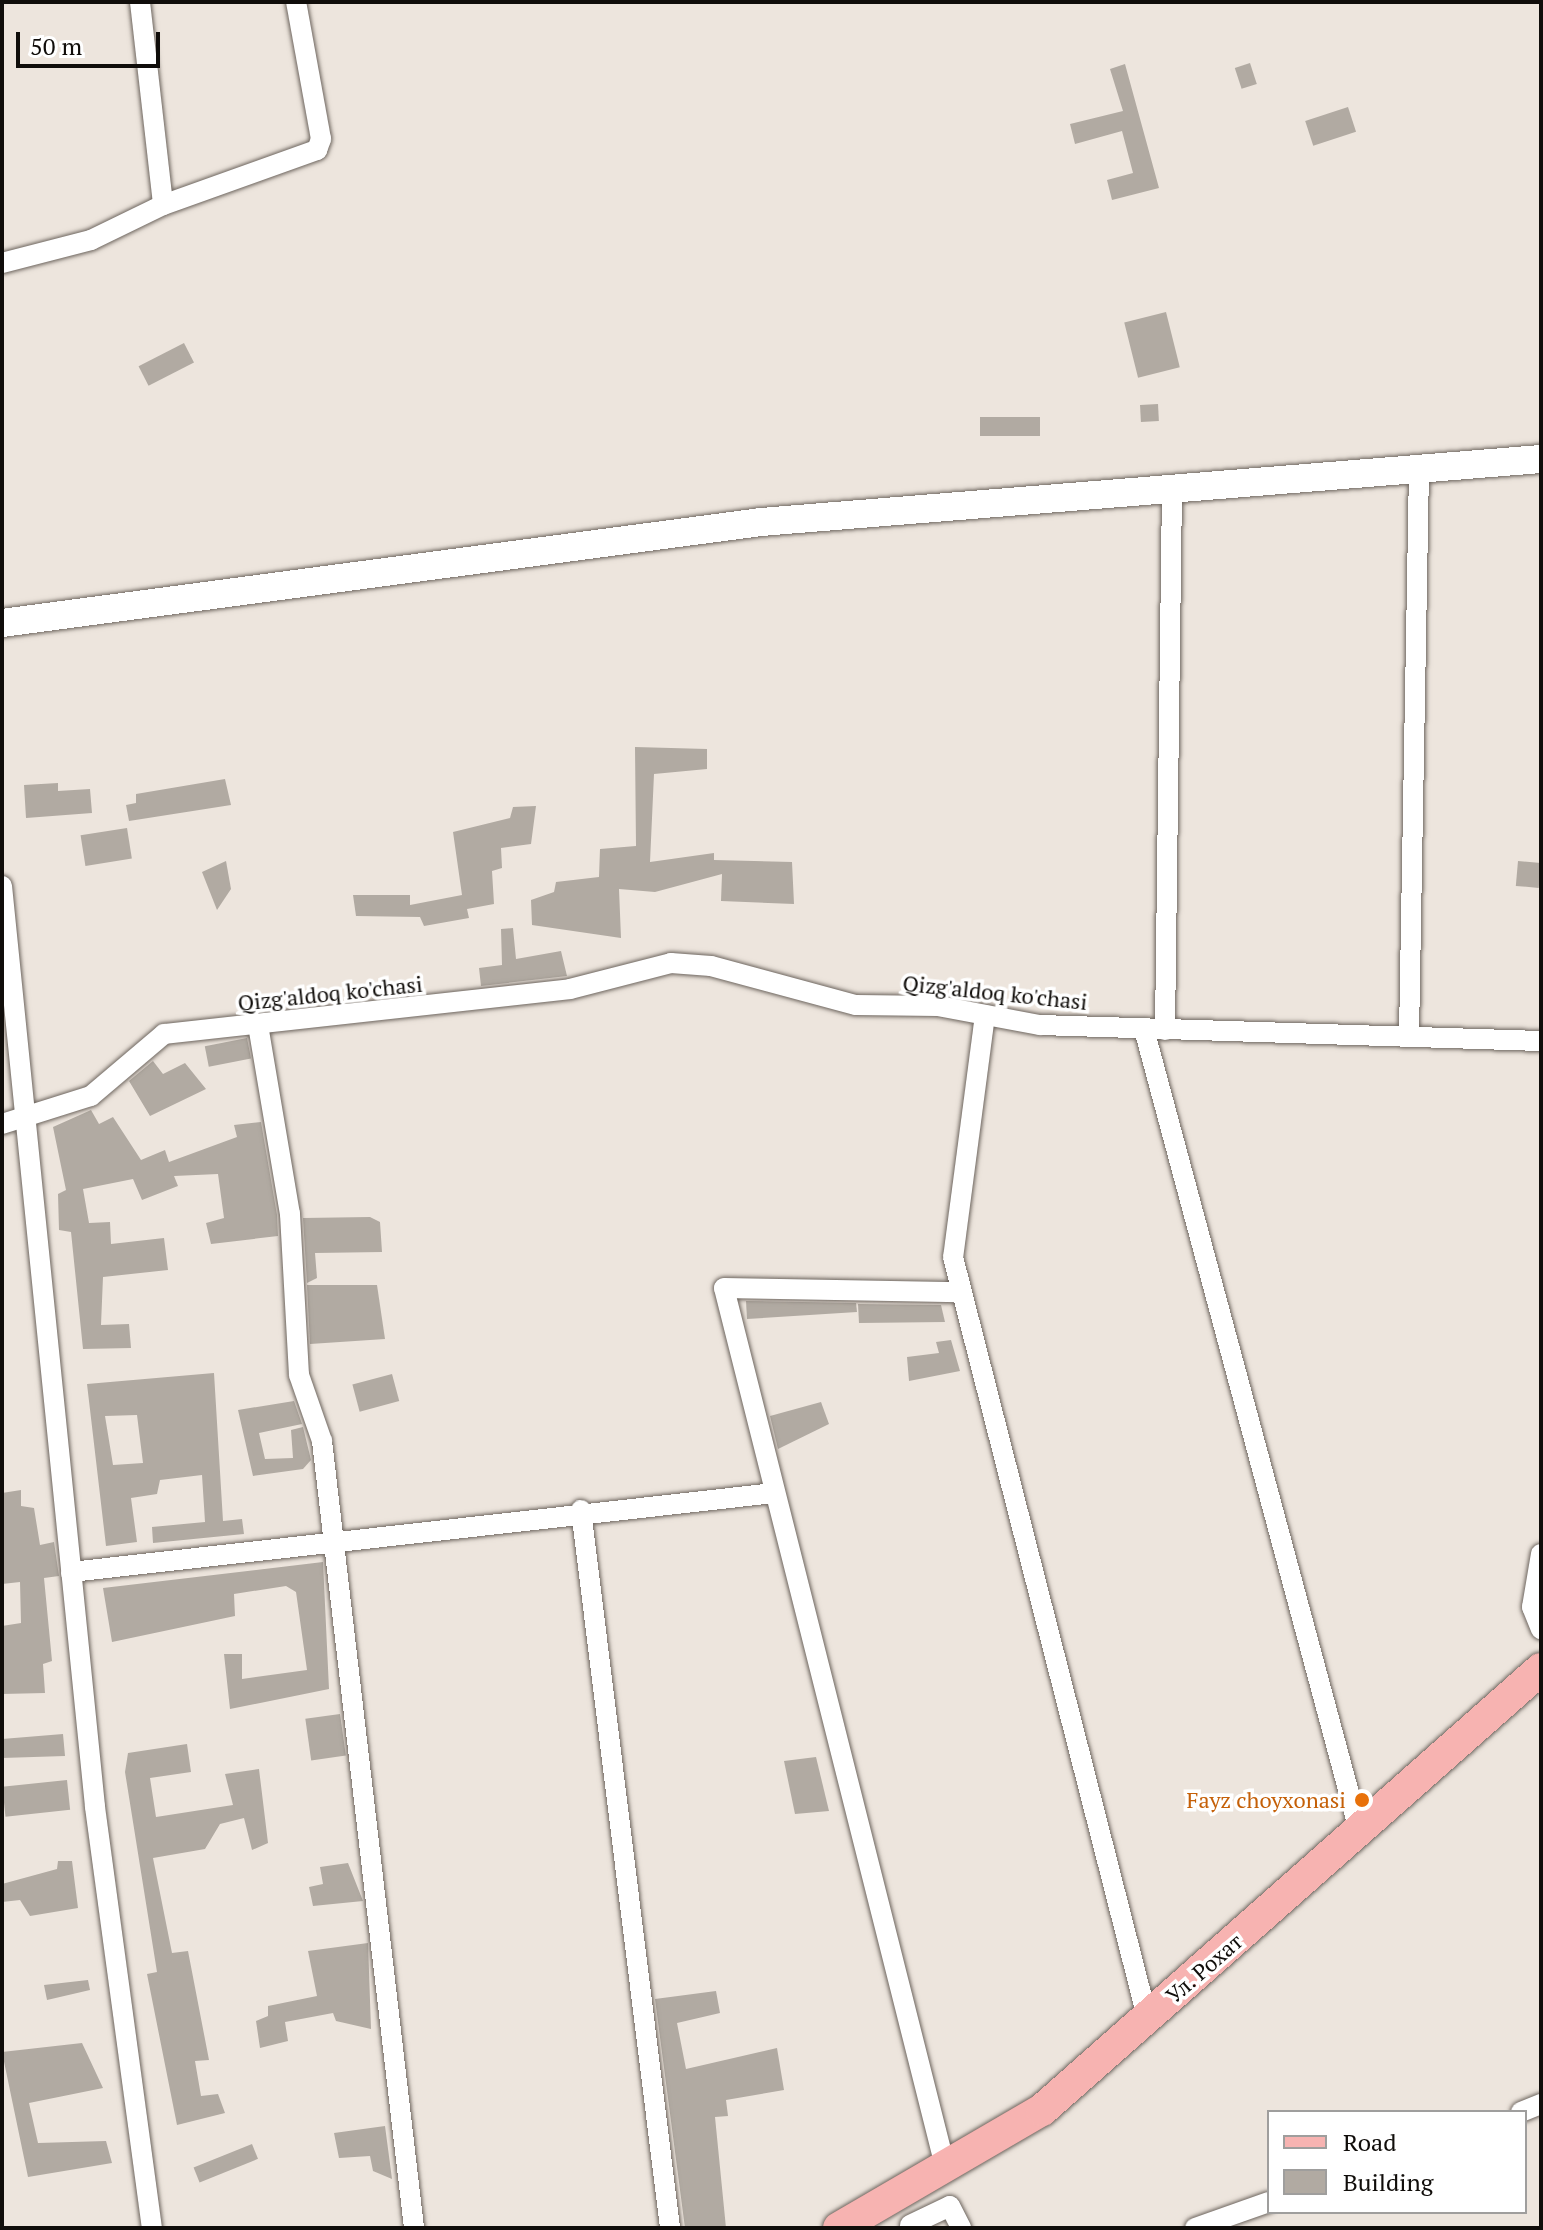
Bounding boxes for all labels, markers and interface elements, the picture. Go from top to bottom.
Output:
scale bar [20,16,164,66]
text: 50 m [30,30,82,62]
street label: Qizg'aldoq ko'chasi [901,969,1089,1015]
street label: Qizg'aldoq ko'chasi [236,970,424,1016]
place label: Fayz choyxonasi [1187,1787,1346,1813]
marker: Fayz choyxonasi [1353,1791,1371,1809]
street label: Ул. Рохат [1160,1927,1248,2009]
legend [1267,2110,1527,2214]
text: Road [1343,2126,1397,2158]
text: Building [1343,2166,1433,2198]

